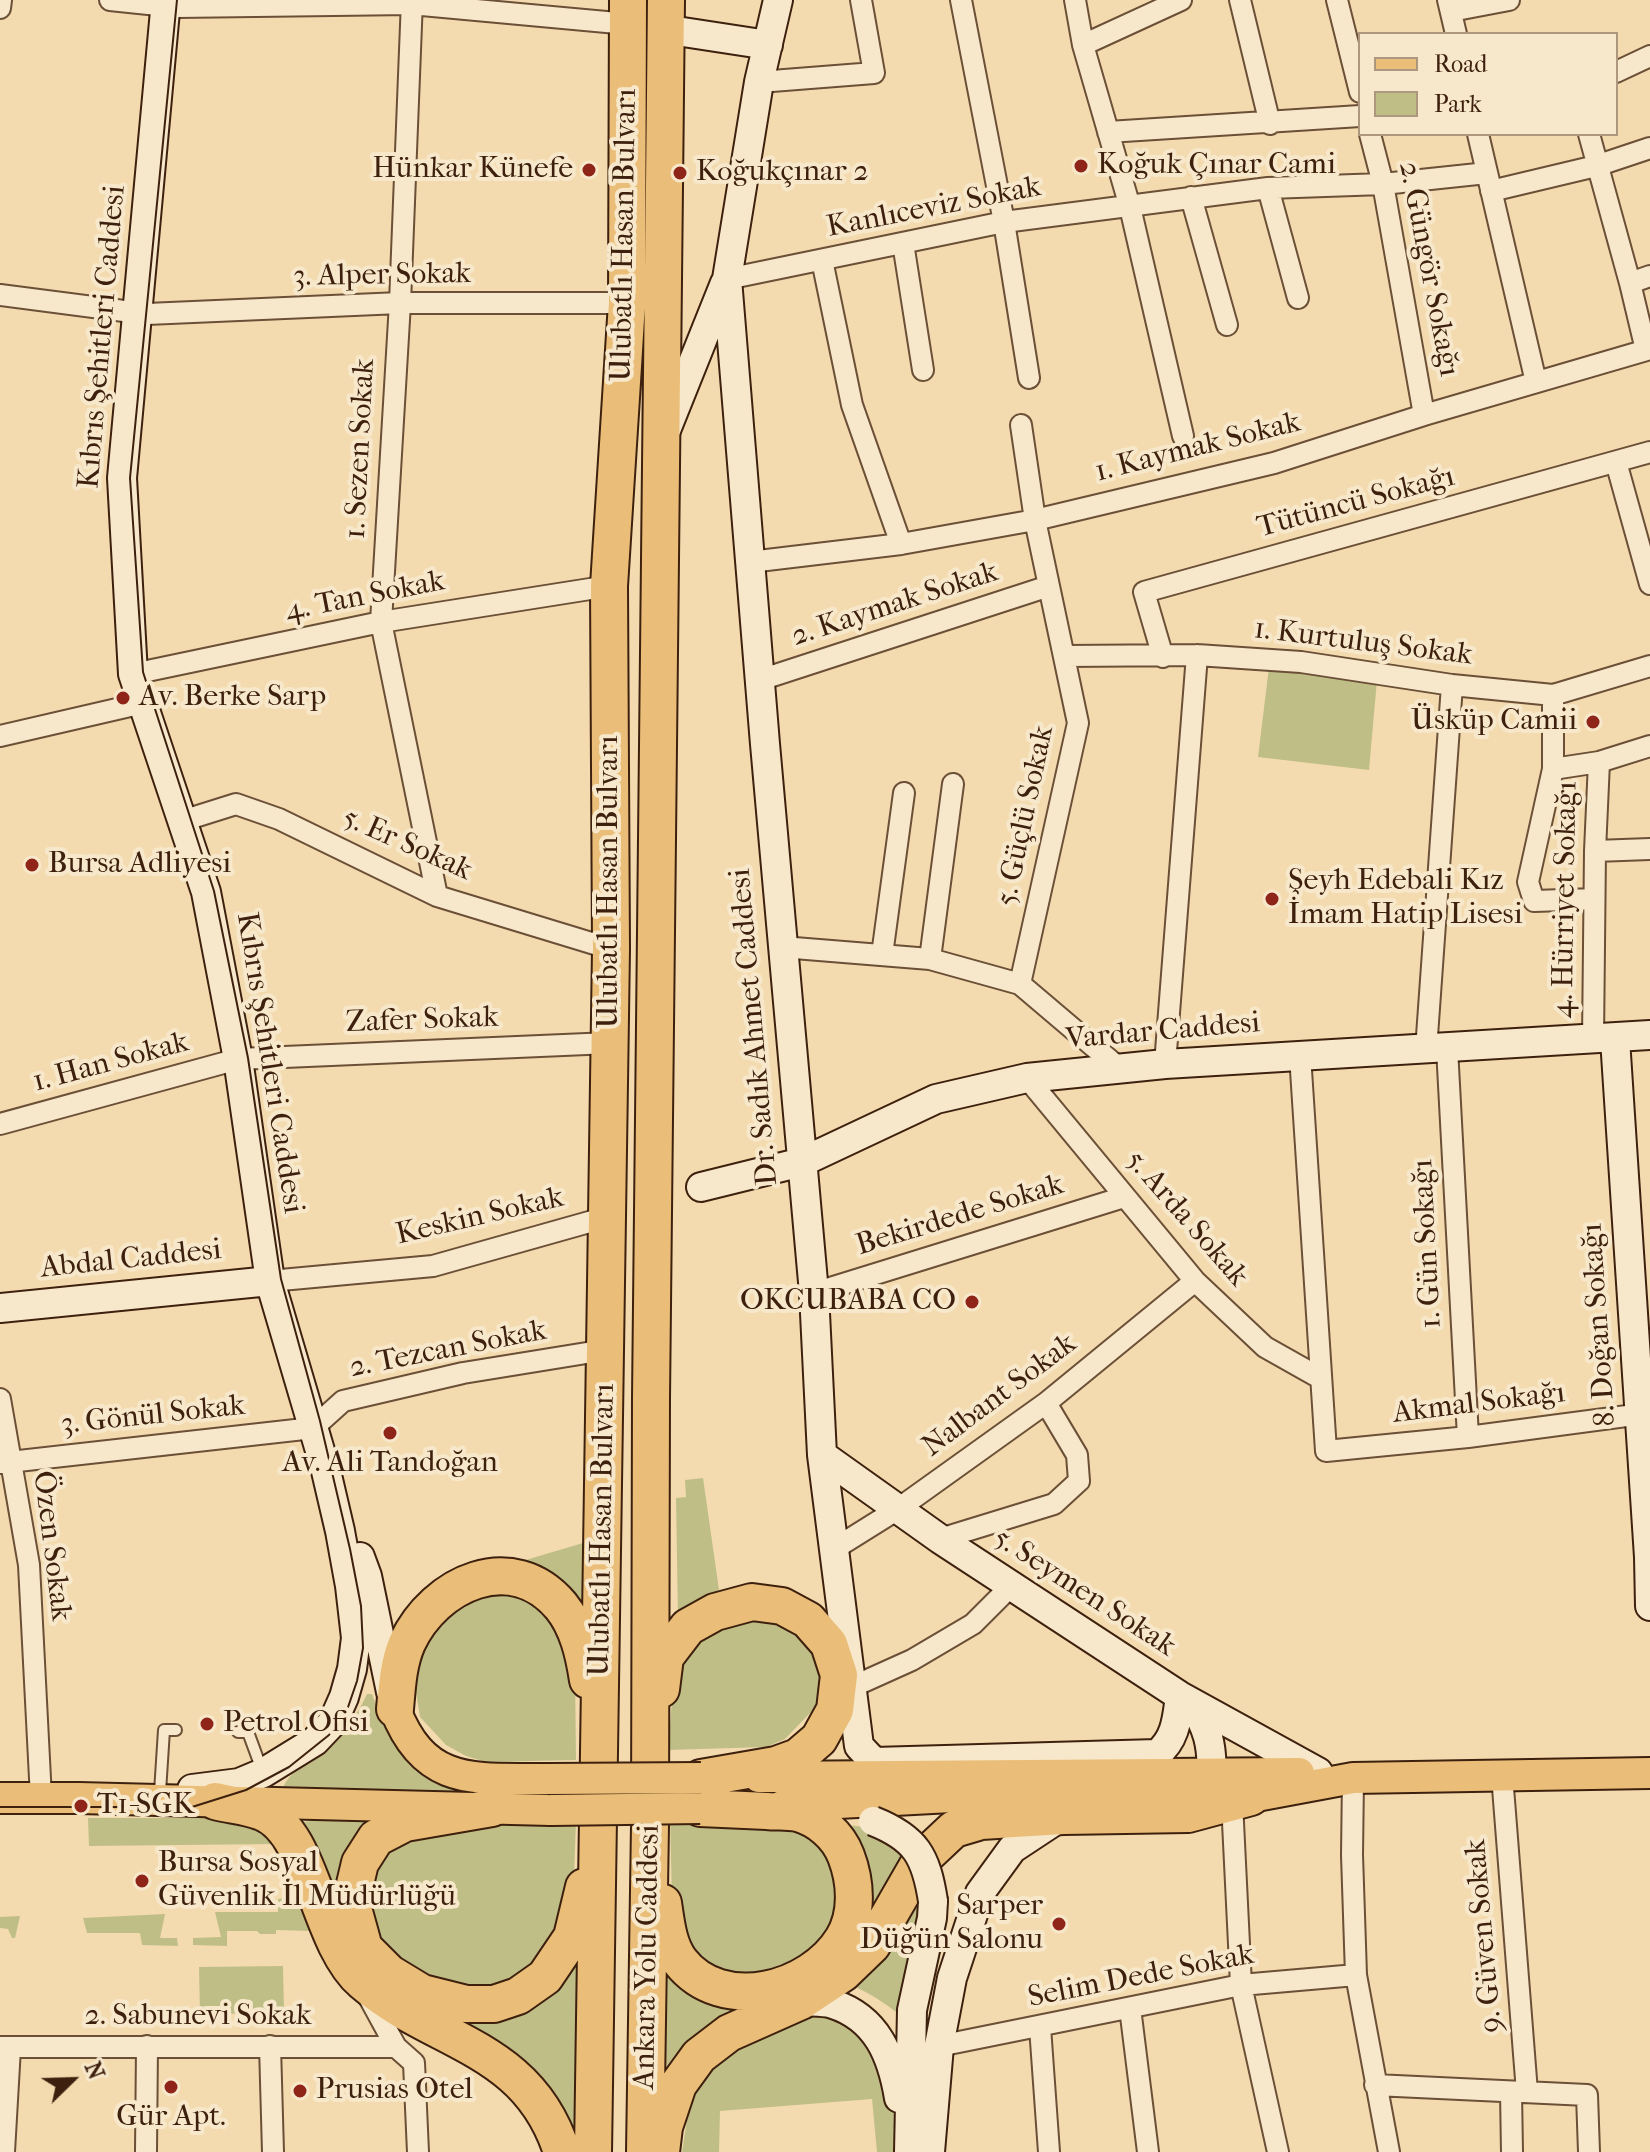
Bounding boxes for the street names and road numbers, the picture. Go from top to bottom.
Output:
street label: Ulubatlı Hasan Bulvarı [604,88,646,382]
street label: 2. Güngör Sokağı [1390,159,1466,379]
street label: Kanlıceviz Sokak [824,170,1044,246]
street label: Kıbrıs Şehitleri Caddesi [72,184,134,490]
street label: 3. Alper Sokak [293,256,471,296]
street label: 1. Sezen Sokak [338,358,384,540]
street label: 1. Kaymak Sokak [1092,405,1304,491]
street label: Tütüncü Sokağı [1253,459,1459,547]
street label: 2. Kaymak Sokak [787,555,1003,655]
street label: 4. Tan Sokak [282,564,448,630]
street label: 1. Kurtuluş Sokak [1252,612,1474,674]
street label: 5. Güçlü Sokak [989,723,1063,909]
street label: Ulubatlı Hasan Bulvarı [592,735,628,1029]
street label: 4. Hürriyet Sokağı [1546,781,1586,1019]
street label: 5. Er Sokak [337,801,477,889]
street label: Dr. Sadık Ahmet Caddesi [723,867,787,1187]
street label: Kıbrıs Şehitleri Caddesi [227,910,311,1216]
street label: Zafer Sokak [345,1000,499,1042]
street label: Vardar Caddesi [1064,1006,1262,1058]
street label: 1. Han Sokak [29,1025,193,1101]
street label: 5. Arda Sokak [1117,1143,1255,1295]
street label: 1. Gün Sokağı [1406,1158,1450,1330]
street label: Bekirdede Sokak [852,1167,1068,1265]
street label: Keskin Sokak [393,1180,567,1254]
street label: 8. Doğan Sokağı [1575,1222,1625,1428]
street label: Abdal Caddesi [39,1233,223,1287]
street label: 2. Tezcan Sokak [347,1313,549,1387]
street label: Nalbant Sokak [916,1326,1084,1466]
street label: Akmal Sokağı [1391,1376,1567,1432]
street label: Ulubatlı Hasan Bulvarı [582,1383,624,1677]
street label: 3. Gönül Sokak [59,1388,247,1444]
street label: Özen Sokak [24,1469,78,1623]
street label: 5. Seymen Sokak [986,1521,1182,1665]
street label: Ankara Yolu Caddesi [628,1824,668,2090]
street label: 9. Güven Sokak [1459,1838,1511,2034]
street label: Selim Dede Sokak [1025,1937,1257,2017]
street label: 2. Sabunevi Sokak [85,1999,311,2035]

